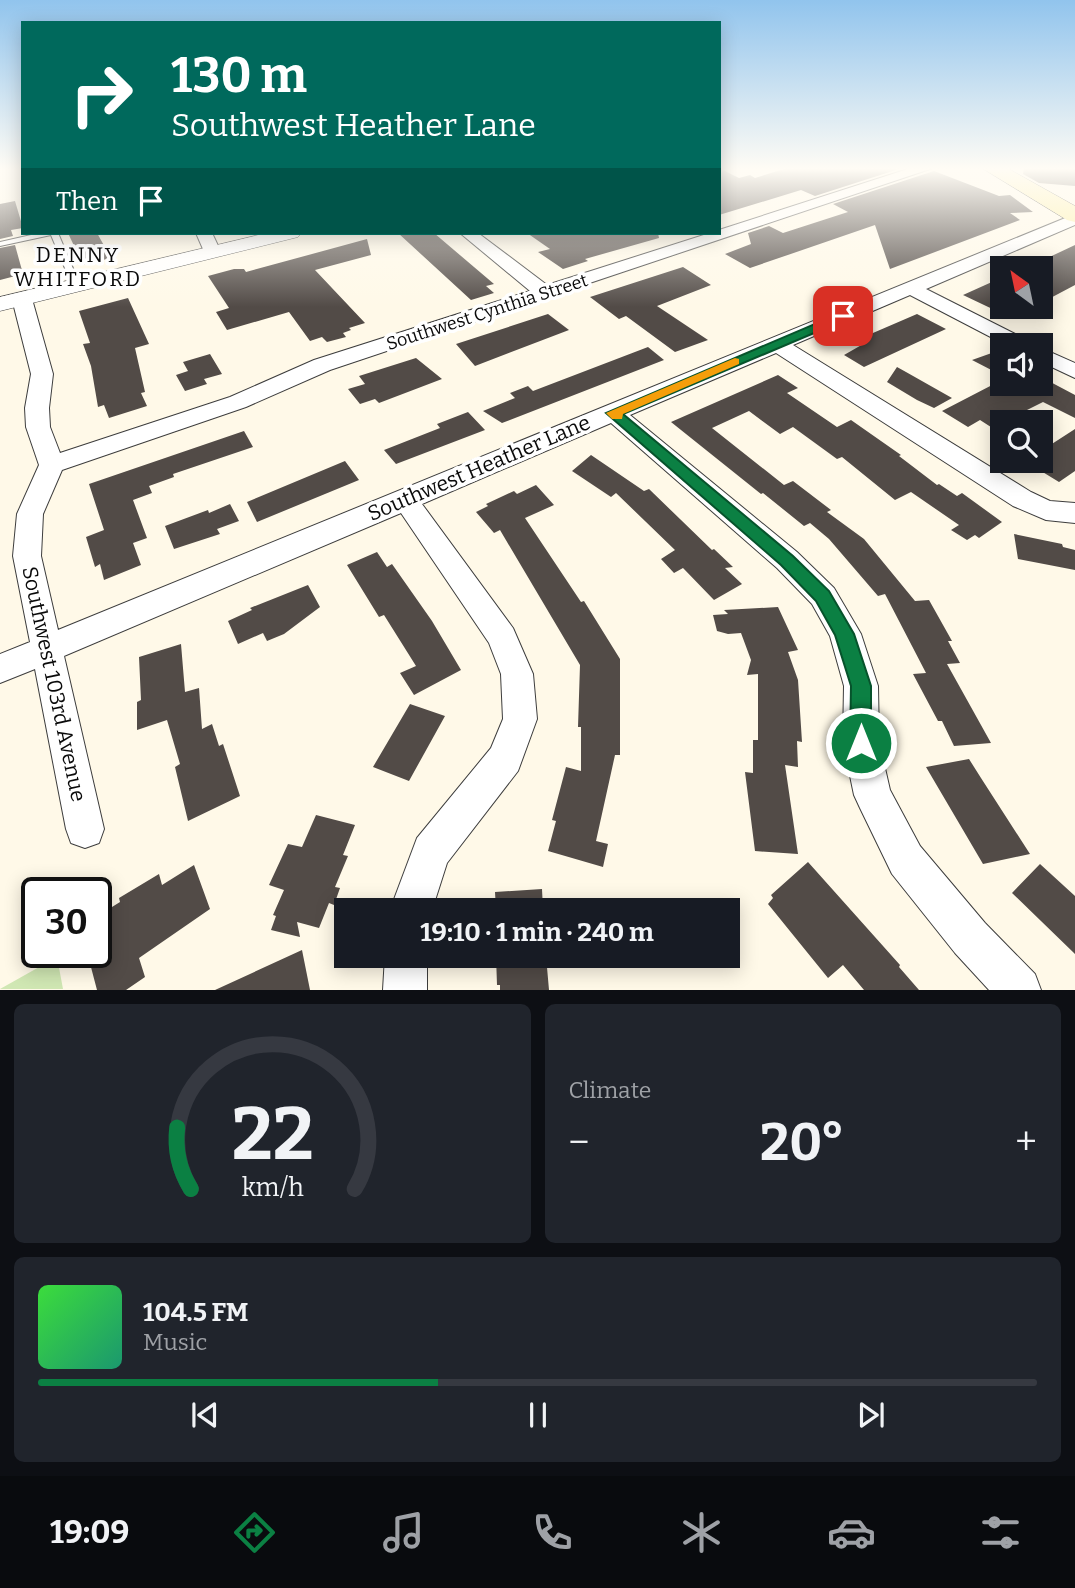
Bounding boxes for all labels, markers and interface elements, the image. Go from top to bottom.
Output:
text: 130 m [171,46,307,105]
icon: right [56,49,147,140]
text: Southwest Heather Lane [171,106,536,144]
icon: arrive [132,182,170,220]
text: Then [56,186,118,217]
district label: DENNY WHITFORD [14,242,142,292]
north arrow [990,256,1054,318]
map controls [990,256,1053,473]
street label: Southwest Cynthia Street [383,269,591,355]
pin [813,286,873,346]
icon: arrive [824,297,862,335]
button: sound [990,333,1053,396]
street label: Southwest Heather Lane [364,409,594,527]
button: search [990,410,1053,473]
street label: Southwest 103rd Avenue [16,564,92,804]
position arrow [824,706,898,780]
speed limit sign: 30 [21,877,112,968]
text: 19:10 · 1 min · 240 m [420,917,654,948]
text: Climate [569,1076,651,1104]
text: 22 [231,1092,313,1179]
text: 20° [760,1111,845,1174]
text: − [569,1119,589,1165]
text: + [1015,1119,1037,1165]
text: km/h [241,1173,304,1203]
text: 104.5 FM [143,1297,248,1328]
text: Music [143,1328,207,1356]
icon: previous [186,1396,224,1434]
icon: pause [519,1396,557,1434]
icon: next [852,1396,890,1434]
icon: directions [230,1508,279,1557]
icon: music [379,1508,428,1557]
icon: phone [528,1508,577,1557]
icon: climate [677,1508,726,1557]
icon: car [827,1508,876,1557]
icon: filters [976,1508,1025,1557]
text: 19:09 [50,1513,130,1551]

